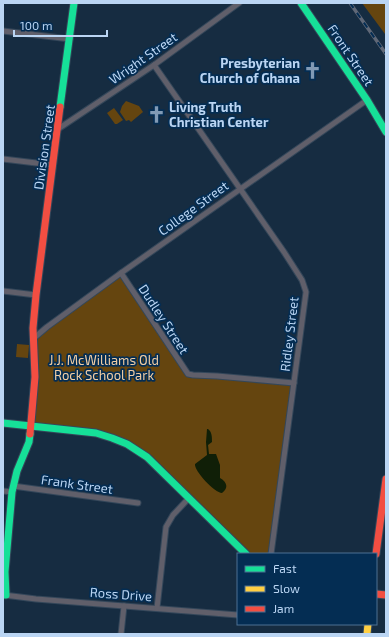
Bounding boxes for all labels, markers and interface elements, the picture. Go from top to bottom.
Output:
scale bar [14,12,107,38]
text: 100 m [20,18,52,32]
street label: Front Street [325,21,377,89]
street label: Wright Street [106,29,180,87]
place label: Presbyterian Church of Ghana [200,55,300,86]
church icon: Presbyterian Church of Ghana [303,60,323,80]
place label: Living Truth Christian Center [169,99,269,130]
street label: Division Street [30,103,58,191]
church icon: Living Truth Christian Center [146,104,166,124]
street label: College Street [155,177,231,239]
street label: Dudley Street [136,281,192,357]
street label: Ridley Street [276,296,302,372]
park label: J.J. McWilliams Old Rock School Park [49,352,159,383]
street label: Frank Street [40,471,114,497]
legend [237,553,377,625]
text: Fast [273,561,297,575]
text: Slow [273,581,300,595]
street label: Ross Drive [89,584,153,604]
text: Jam [273,601,294,615]

